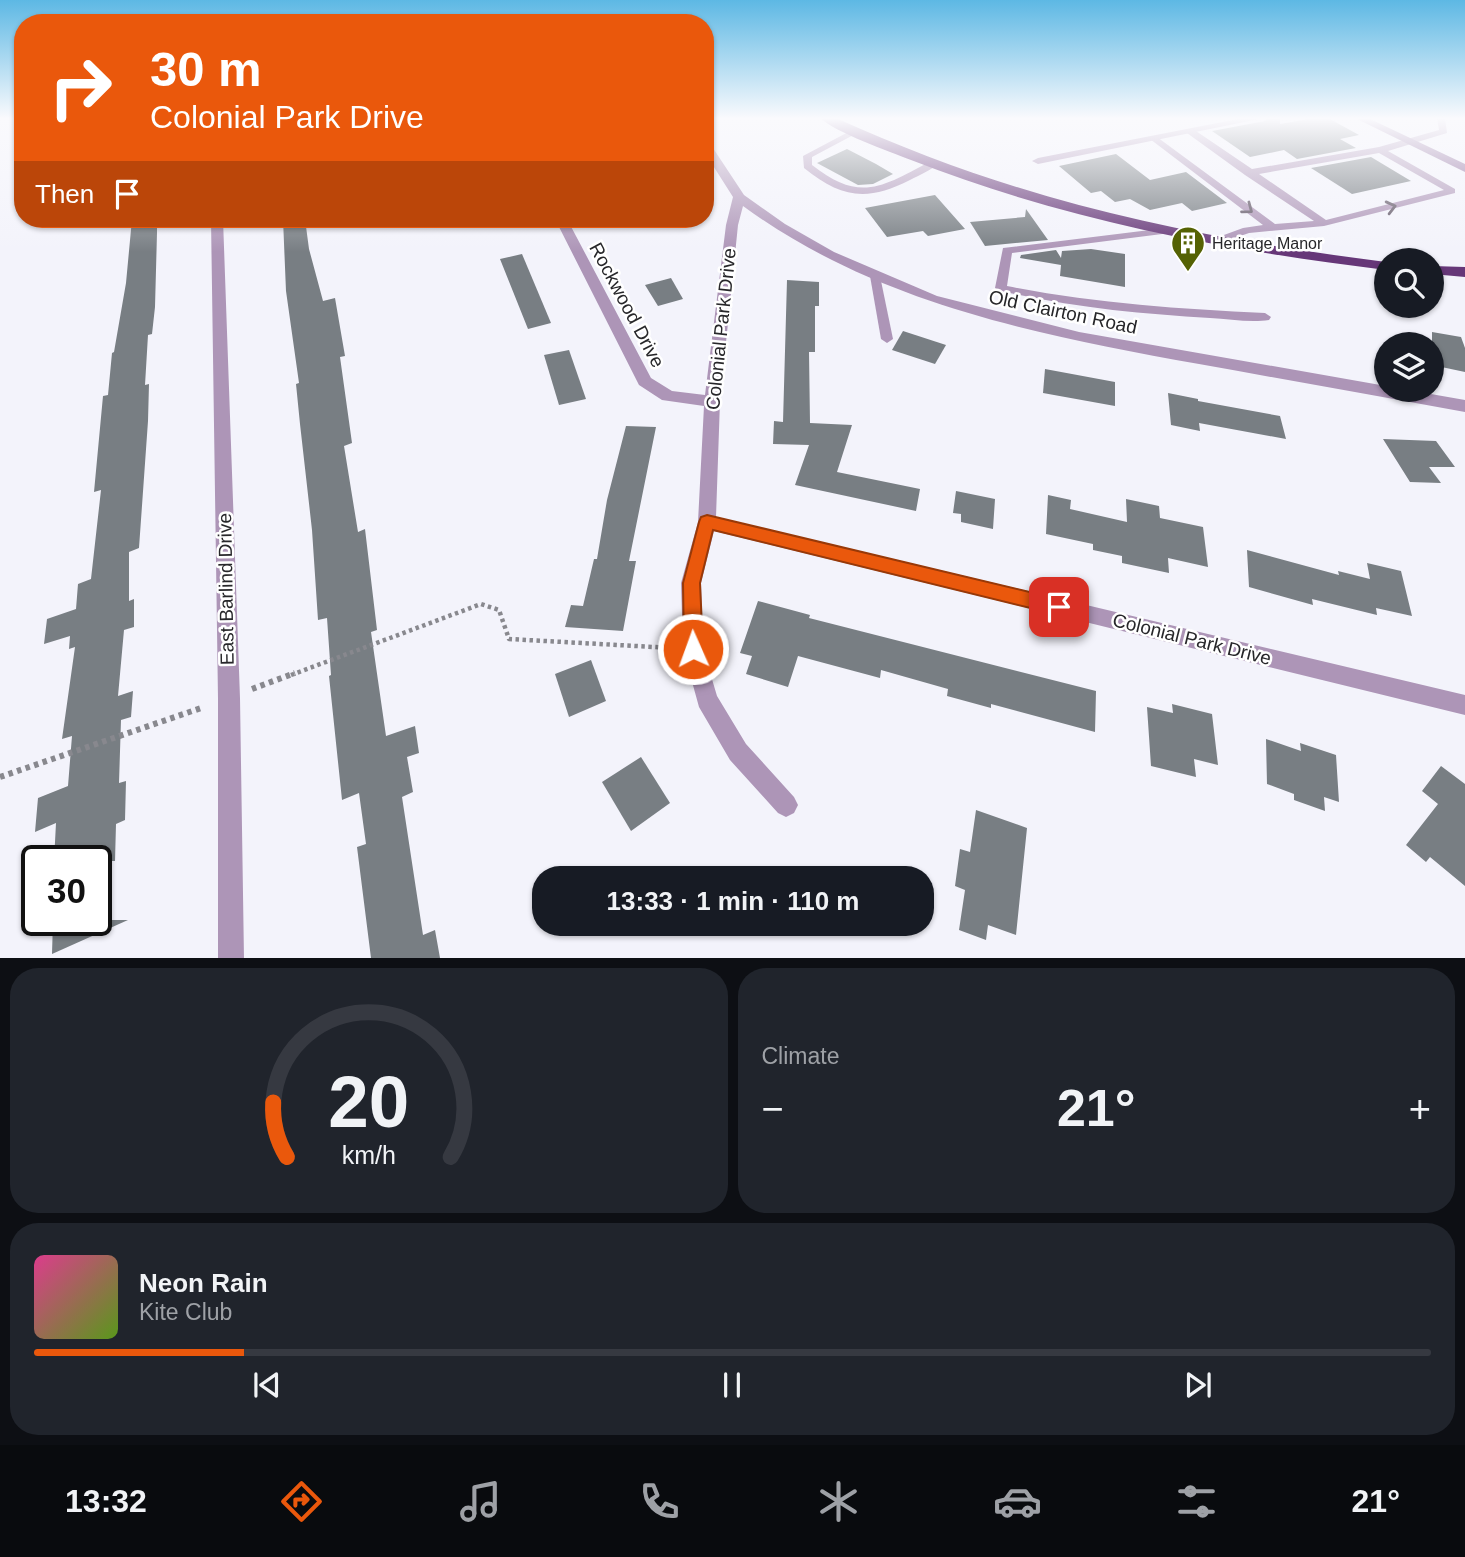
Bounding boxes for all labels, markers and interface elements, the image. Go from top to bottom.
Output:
icon: right [35,42,126,133]
text: 30 m [150,42,262,96]
text: Colonial Park Drive [150,99,424,135]
icon: arrive [108,175,146,213]
text: Then [35,179,94,209]
one-way arrow [1240,201,1252,213]
one-way arrow [1384,201,1396,215]
building icon: Heritage Manor [1169,224,1207,273]
place label: Heritage Manor [1212,235,1323,252]
street label: Rockwood Drive [585,239,669,371]
street label: Colonial Park Drive [702,247,740,411]
map controls [1374,248,1444,402]
button: search [1374,248,1444,318]
street label: Old Clairton Road [987,286,1139,338]
button: layers [1374,332,1444,402]
street label: East Barlind Drive [214,513,238,665]
pin [1029,577,1089,637]
icon: arrive [1040,588,1078,626]
street label: Colonial Park Drive [1111,609,1273,669]
position arrow [656,612,730,686]
speed limit sign: 30 [21,845,112,936]
text: 13:33 · 1 min · 110 m [607,886,859,916]
text: Climate [762,1043,839,1069]
text: 20 [328,1061,409,1142]
text: 21° [1057,1079,1136,1137]
text: − [762,1088,784,1130]
text: + [1409,1088,1431,1130]
text: km/h [342,1140,396,1168]
text: Neon Rain [139,1268,268,1298]
text: Kite Club [139,1299,232,1325]
icon: previous [248,1366,286,1404]
icon: pause [713,1366,751,1404]
icon: next [1179,1366,1217,1404]
icon: directions [277,1477,326,1526]
icon: music [456,1477,505,1526]
icon: phone [635,1477,684,1526]
icon: climate [814,1477,863,1526]
icon: car [993,1477,1042,1526]
icon: filters [1172,1477,1221,1526]
text: 13:32 [65,1483,147,1519]
text: 21° [1352,1483,1400,1519]

